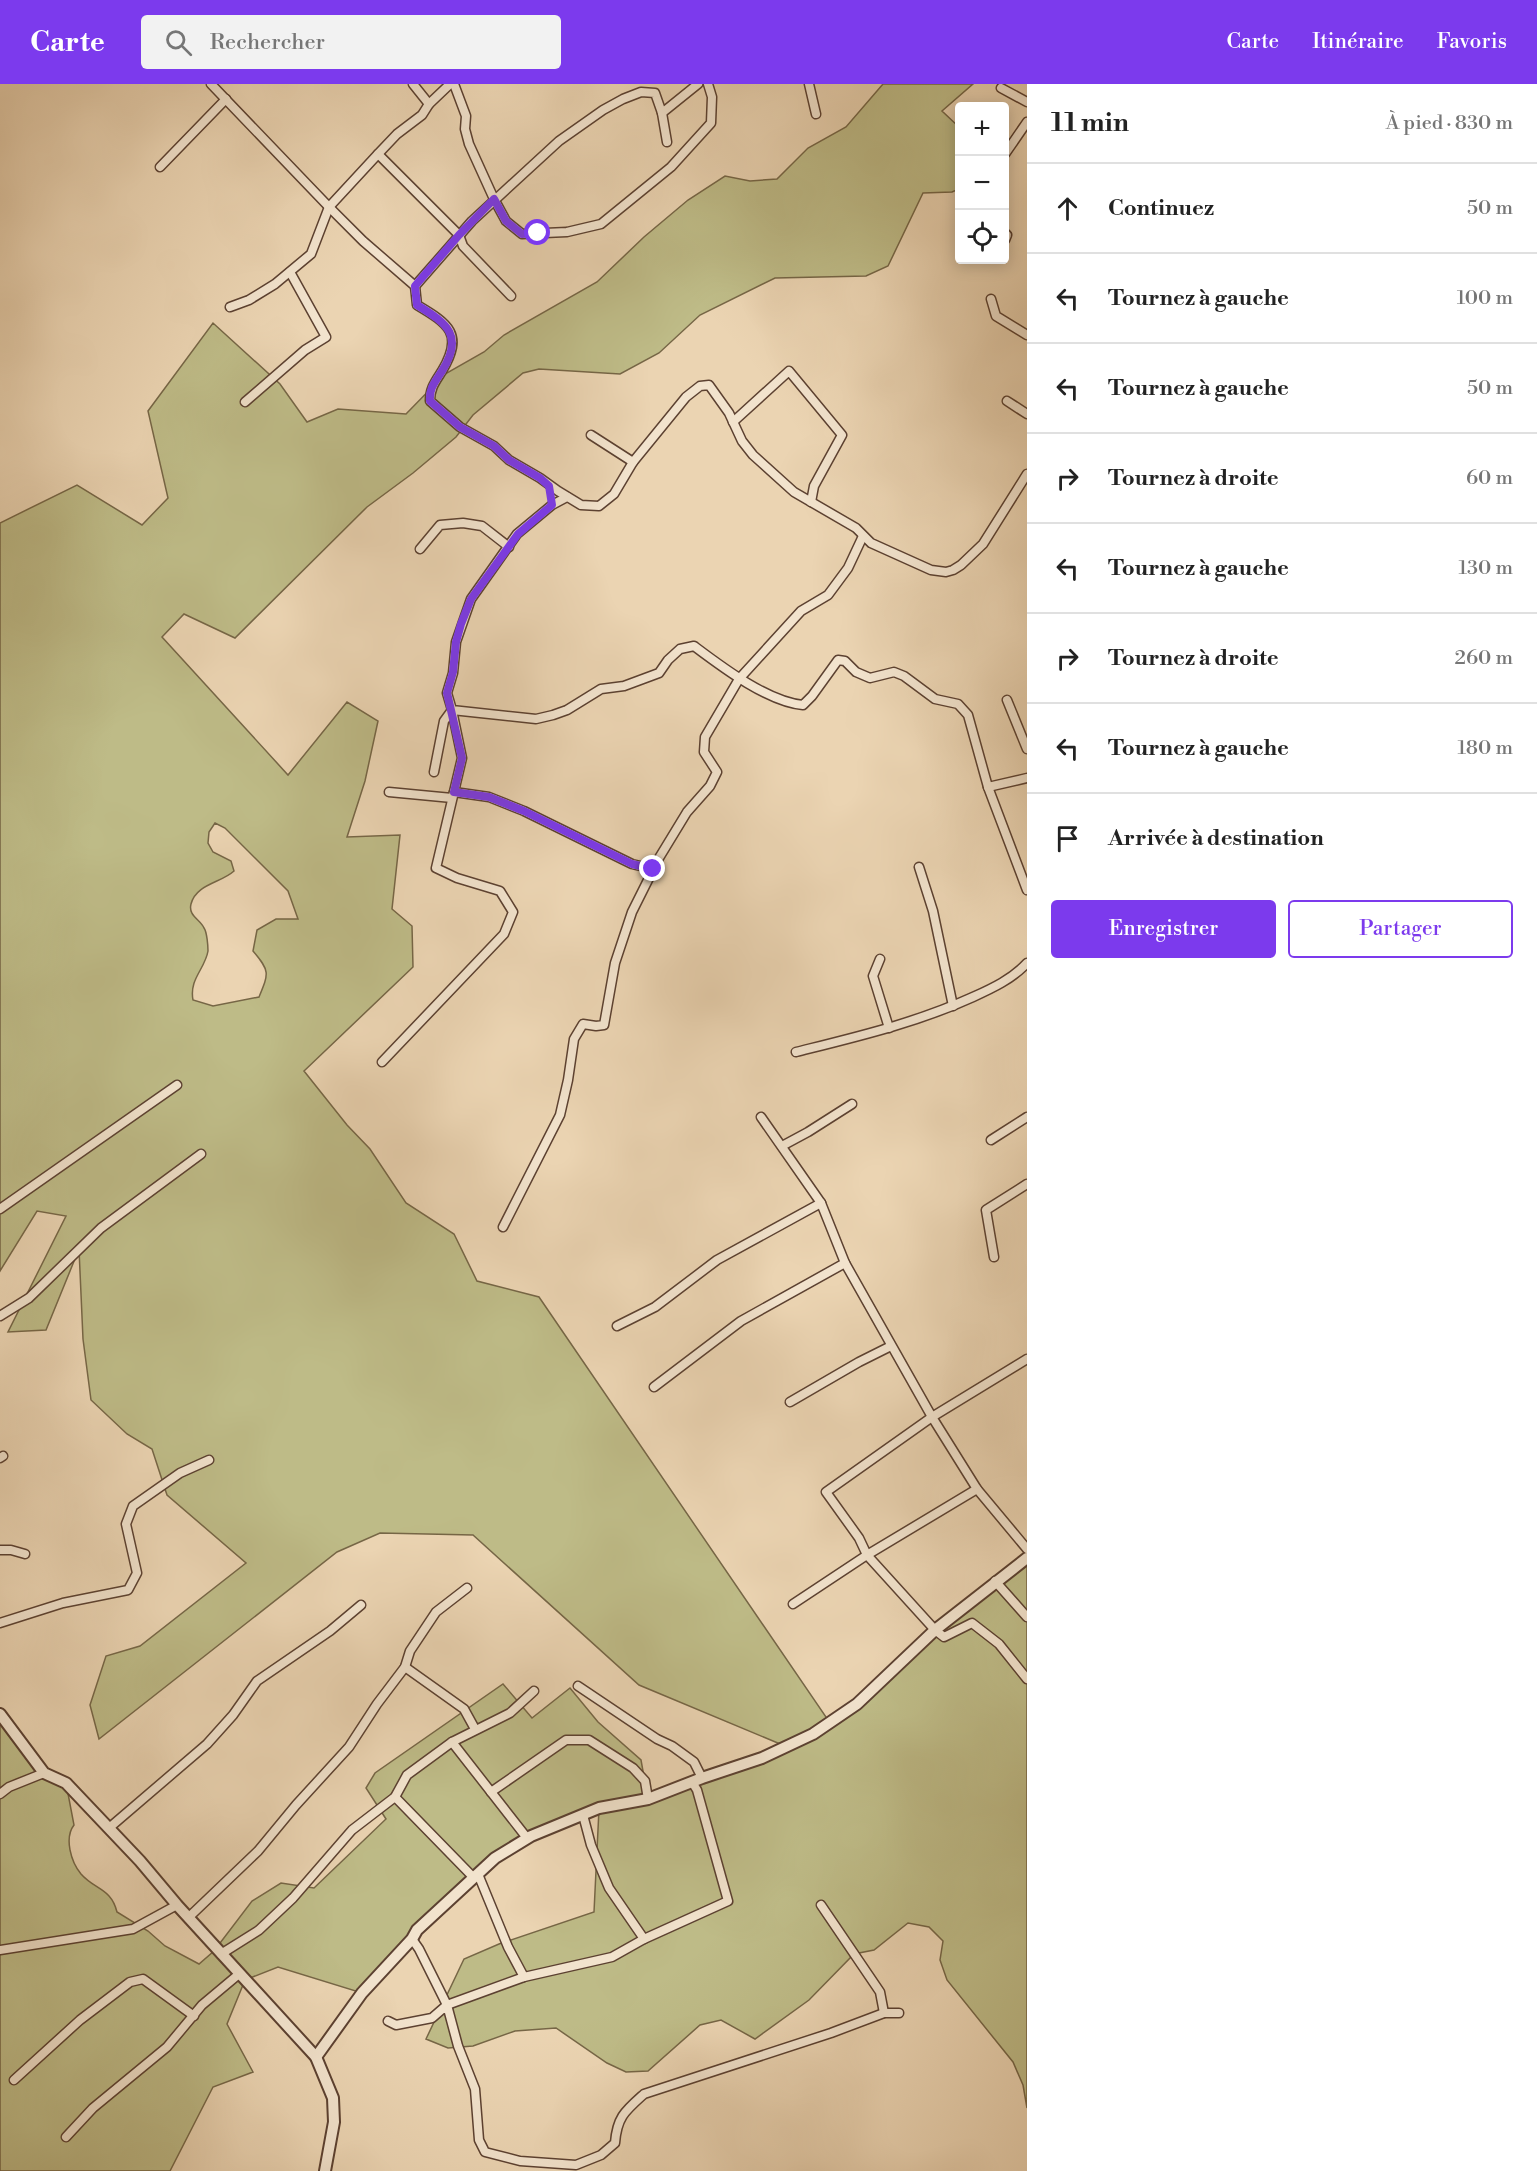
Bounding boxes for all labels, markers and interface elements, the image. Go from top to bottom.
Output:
search box [141,15,561,69]
text: Carte [30,25,105,60]
icon: search [162,26,195,59]
text: Rechercher [210,29,325,56]
text: Carte [1227,29,1279,55]
text: Itinéraire [1312,29,1404,55]
text: Favoris [1437,29,1507,55]
map controls [955,102,1009,264]
button: + [955,102,1009,156]
text: 11 min [1051,107,1129,139]
text: À pied · 830 m [1386,111,1513,136]
button: − [955,156,1009,210]
icon: ahead [1051,192,1084,225]
text: Continuez [1108,195,1214,222]
text: 50 m [1467,196,1513,221]
button: locate [955,210,1009,264]
route start [524,219,550,245]
icon: left [1051,282,1084,315]
text: Tournez à gauche [1108,285,1289,312]
text: 100 m [1457,286,1513,311]
icon: left [1051,372,1084,405]
text: Tournez à gauche [1108,375,1289,402]
text: 50 m [1467,376,1513,401]
icon: right [1051,462,1084,495]
text: Tournez à droite [1108,465,1279,492]
text: 60 m [1466,466,1513,491]
icon: left [1051,552,1084,585]
text: Tournez à gauche [1108,555,1289,582]
text: 130 m [1458,556,1513,581]
icon: right [1051,642,1084,675]
text: Tournez à droite [1108,645,1279,672]
text: 260 m [1455,646,1513,671]
icon: left [1051,732,1084,765]
text: Tournez à gauche [1108,735,1289,762]
text: 180 m [1458,736,1513,761]
icon: arrive [1051,822,1084,855]
text: Arrivée à destination [1108,825,1324,852]
route end [639,855,665,881]
button: Enregistrer [1051,900,1276,958]
button: Partager [1288,900,1513,958]

